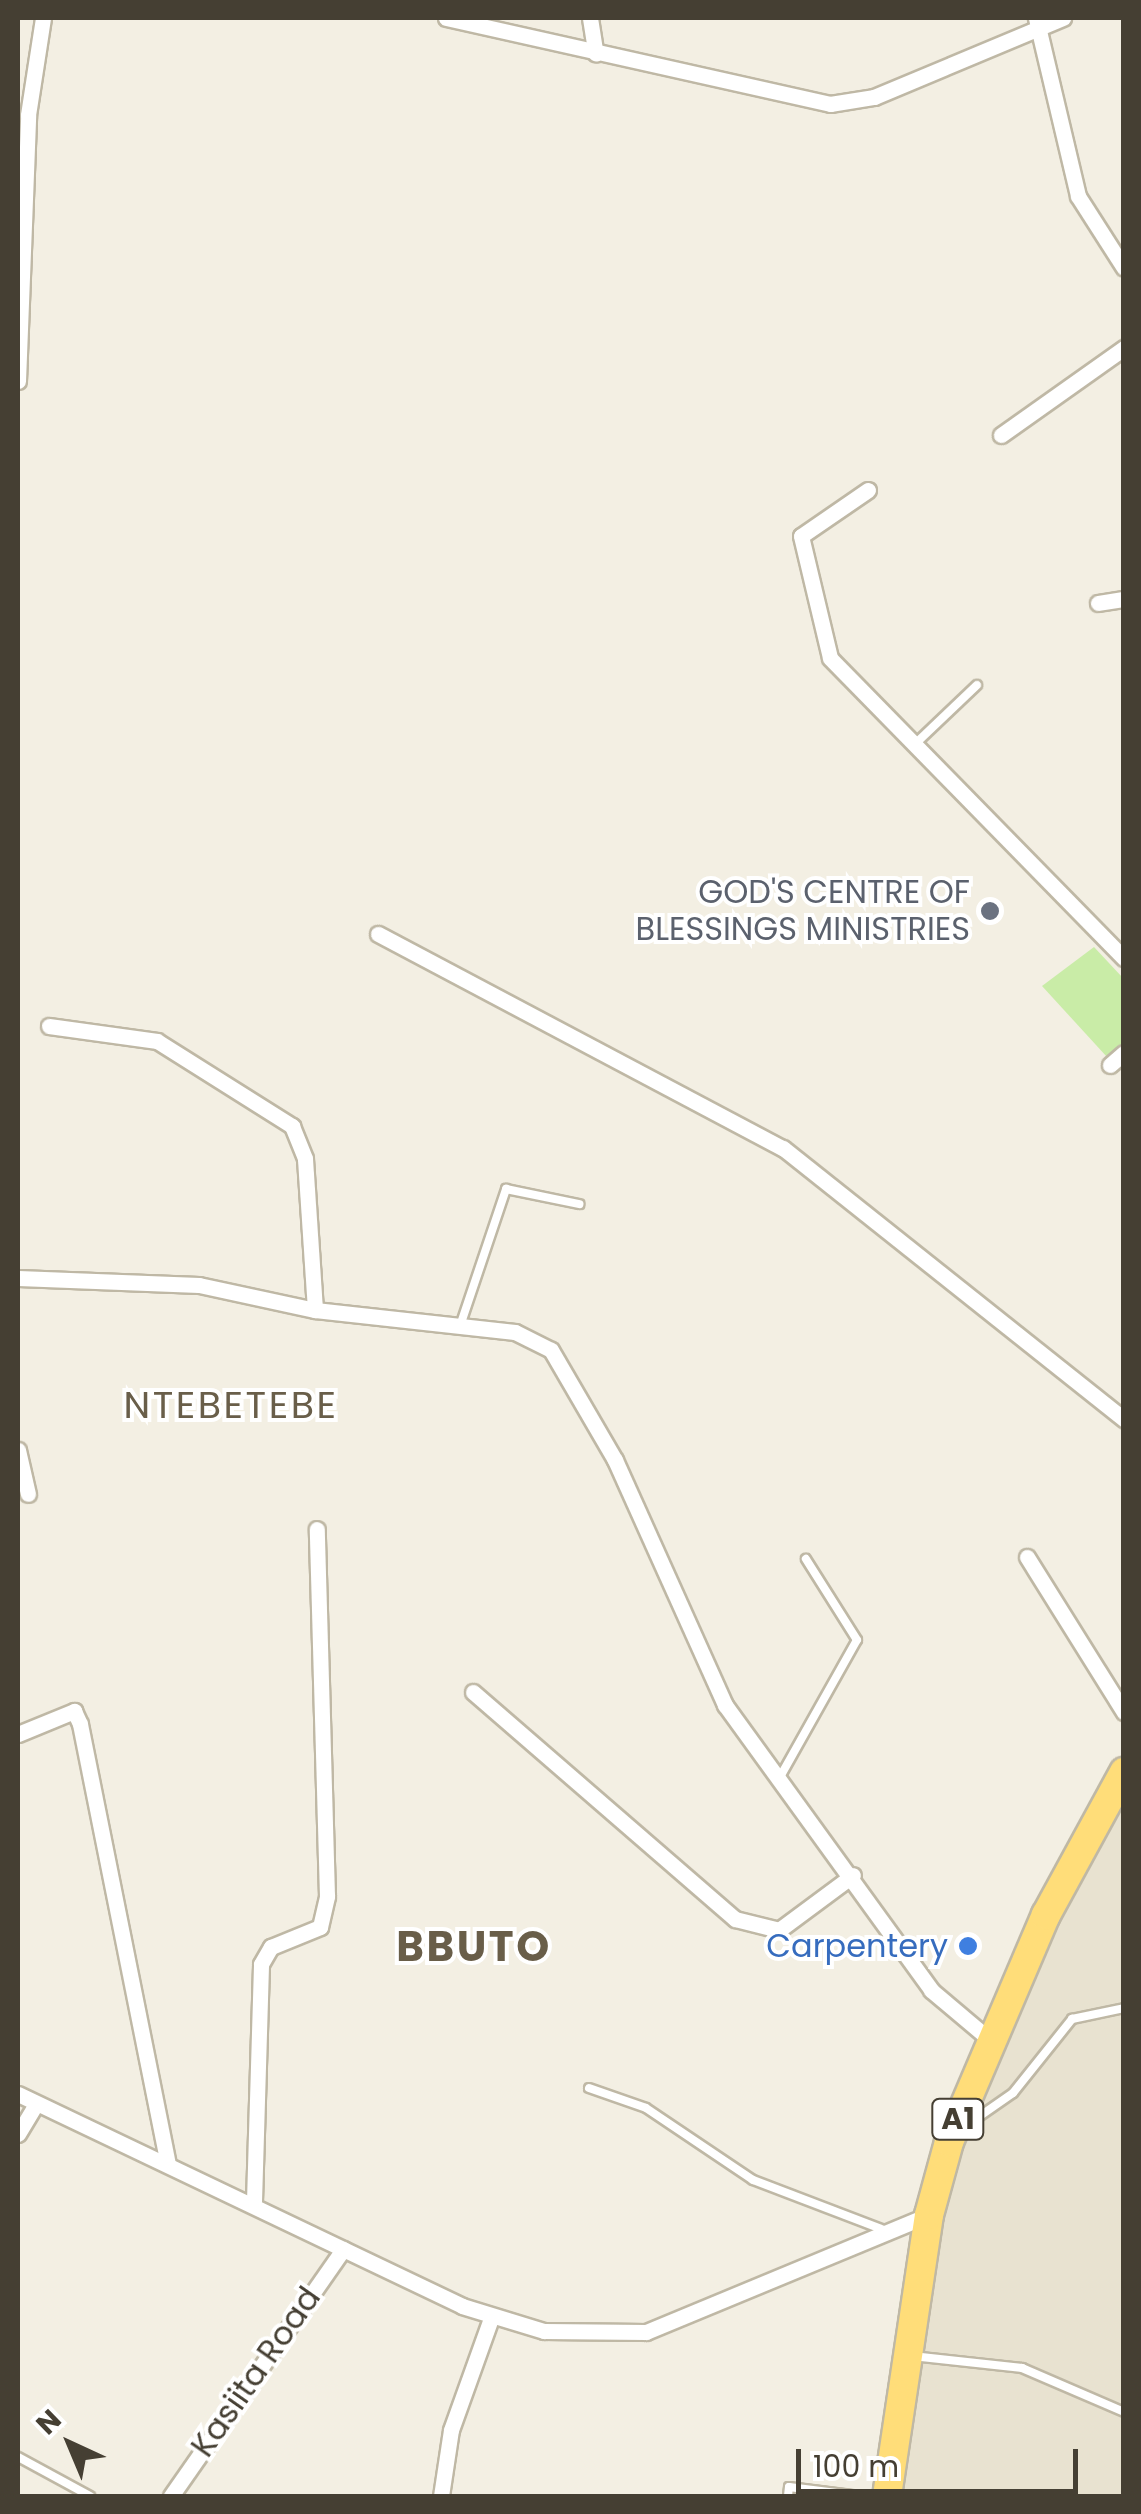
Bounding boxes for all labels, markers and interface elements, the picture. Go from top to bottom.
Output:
place label: GOD'S CENTRE OF BLESSINGS MINISTRIES [636,874,970,949]
marker: GOD'S CENTRE OF BLESSINGS MINISTRIES [979,900,1001,922]
district label: NTEBETEBE [124,1382,338,1428]
district label: BBUTO [396,1922,552,1972]
place label: Carpentery [766,1927,948,1965]
marker: Carpentery [957,1935,979,1957]
road number: A1 [930,2094,986,2144]
street label: Kasiita Road [183,2280,329,2464]
north arrow [20,2394,120,2494]
text: N [28,2401,70,2443]
scale bar [801,2429,1084,2491]
text: 100 m [813,2445,899,2488]

